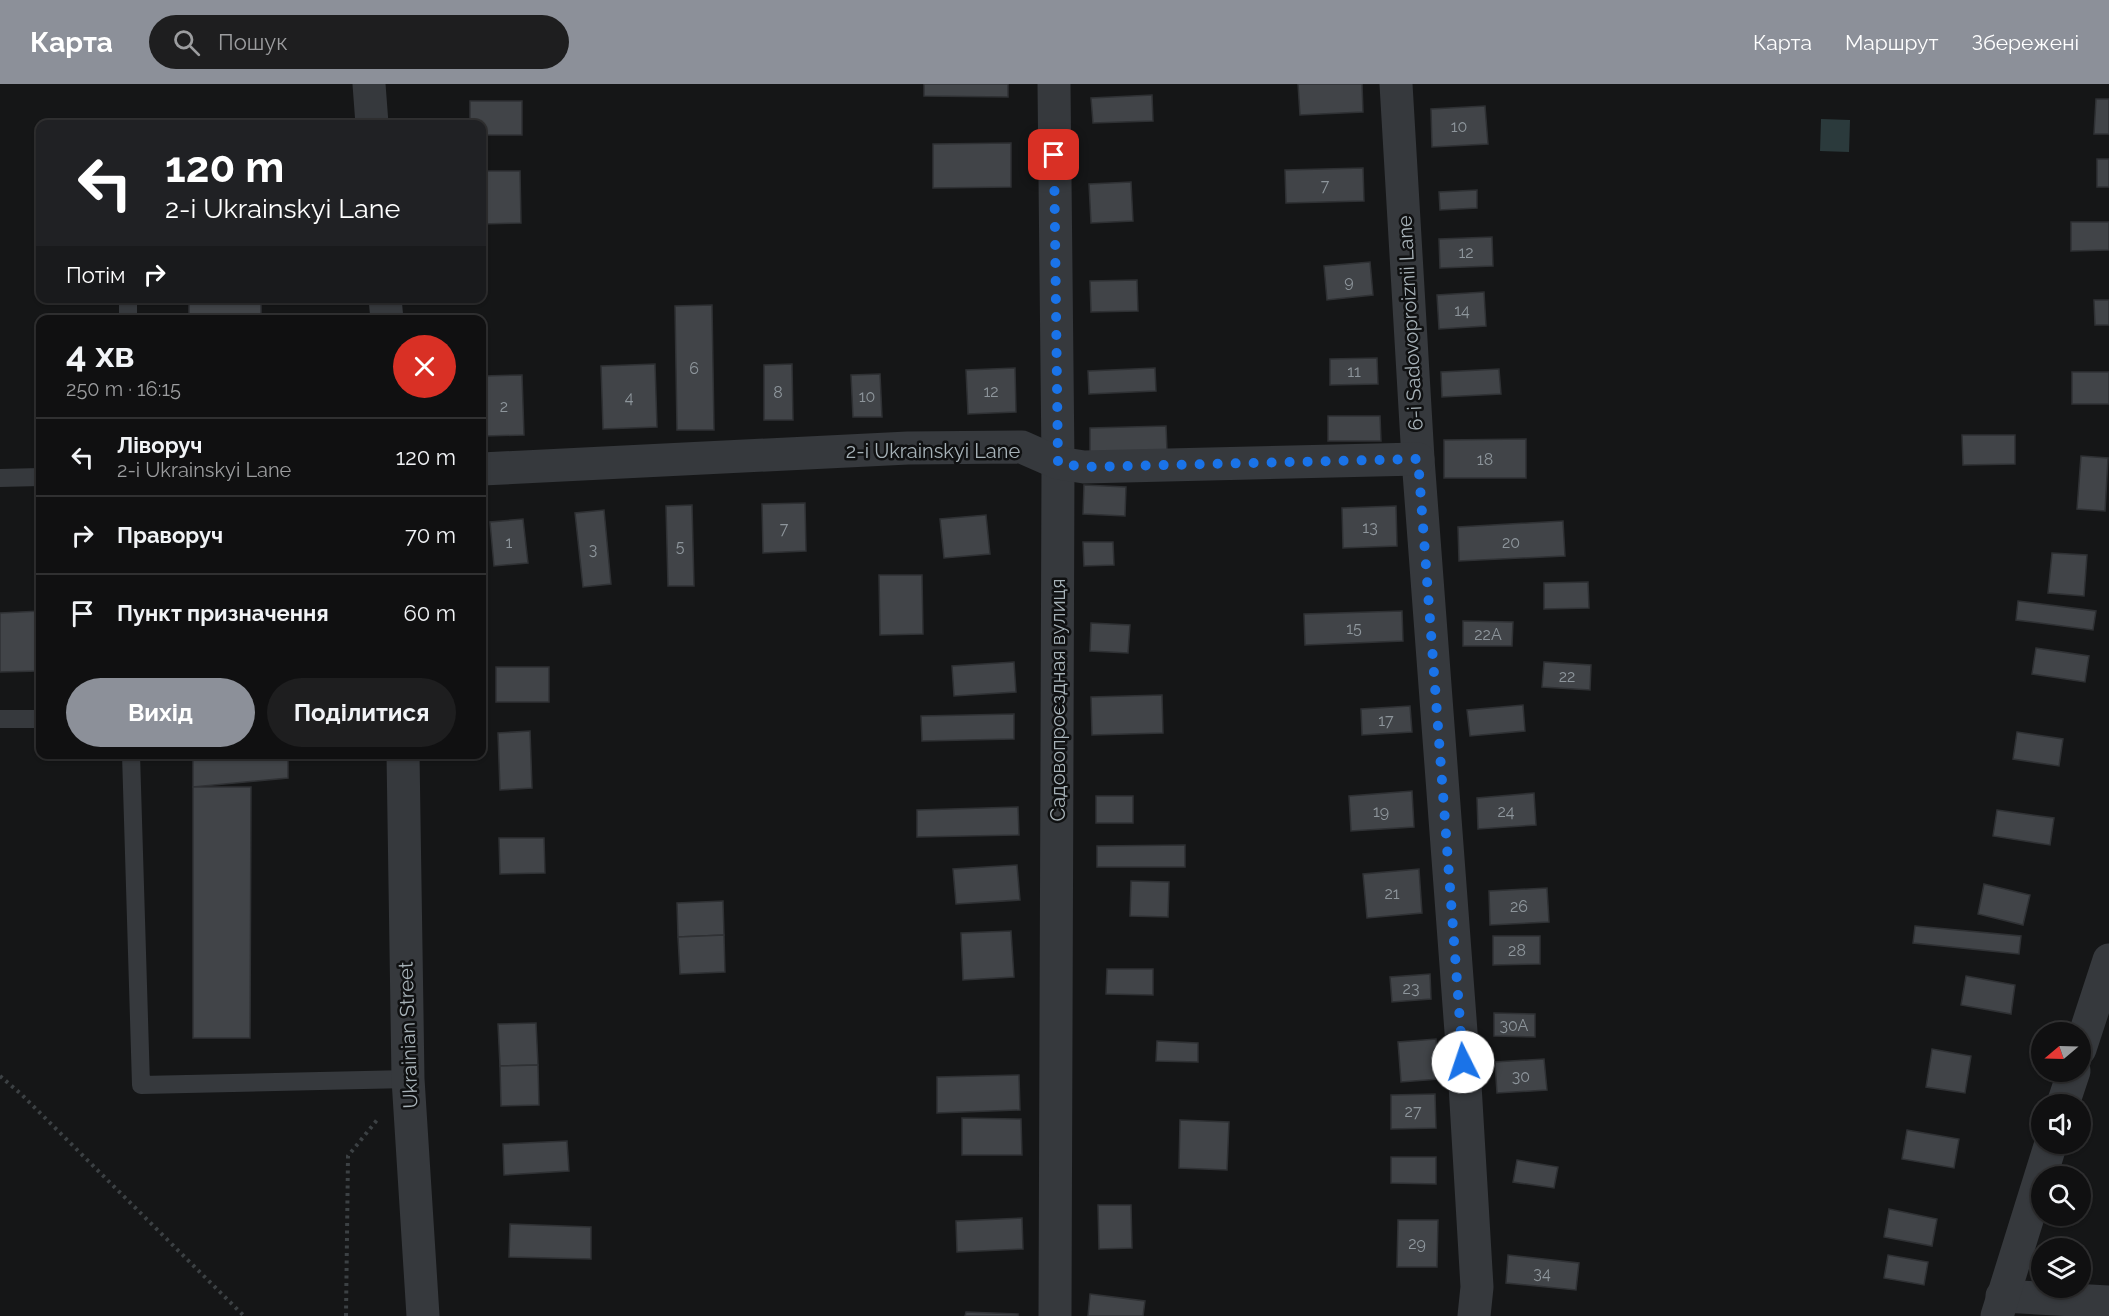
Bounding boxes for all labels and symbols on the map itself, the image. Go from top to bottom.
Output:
house number: 10 [1451,117,1467,136]
pin [1028,129,1079,180]
house number: 7 [1321,176,1330,195]
street label: 6-i Sadovoproiznii Lane [1392,214,1428,431]
house number: 12 [1458,243,1474,262]
house number: 9 [1344,272,1354,291]
house number: 14 [1454,301,1470,320]
house number: 6 [689,359,699,378]
house number: 11 [1347,362,1361,381]
house number: 12 [983,382,999,401]
house number: 8 [773,383,783,402]
house number: 10 [859,387,875,406]
house number: 4 [625,388,634,407]
house number: 2 [500,397,508,416]
street label: 2-i Ukrainskyi Lane [846,439,1020,463]
house number: 18 [1477,450,1493,469]
house number: 13 [1362,518,1378,537]
house number: 7 [780,519,789,538]
house number: 1 [506,533,513,552]
house number: 20 [1502,533,1520,552]
house number: 5 [676,537,685,556]
house number: 3 [589,540,597,559]
street label: Садовопроєздная вулиця [1046,579,1070,822]
house number: 15 [1346,619,1362,638]
house number: 22А [1474,625,1502,644]
house number: 22 [1559,667,1575,686]
house number: 17 [1378,711,1394,730]
house number: 19 [1373,802,1389,821]
house number: 24 [1497,802,1515,821]
house number: 21 [1384,884,1400,903]
house number: 26 [1510,897,1528,916]
house number: 28 [1508,941,1526,960]
street label: Ukrainian Street [393,961,423,1109]
house number: 23 [1403,979,1419,998]
house number: 30А [1500,1016,1529,1035]
north arrow [2031,1022,2091,1082]
position arrow [1431,1030,1495,1094]
house number: 30 [1512,1067,1530,1086]
house number: 27 [1405,1102,1422,1121]
house number: 29 [1408,1234,1426,1253]
house number: 34 [1533,1264,1551,1283]

